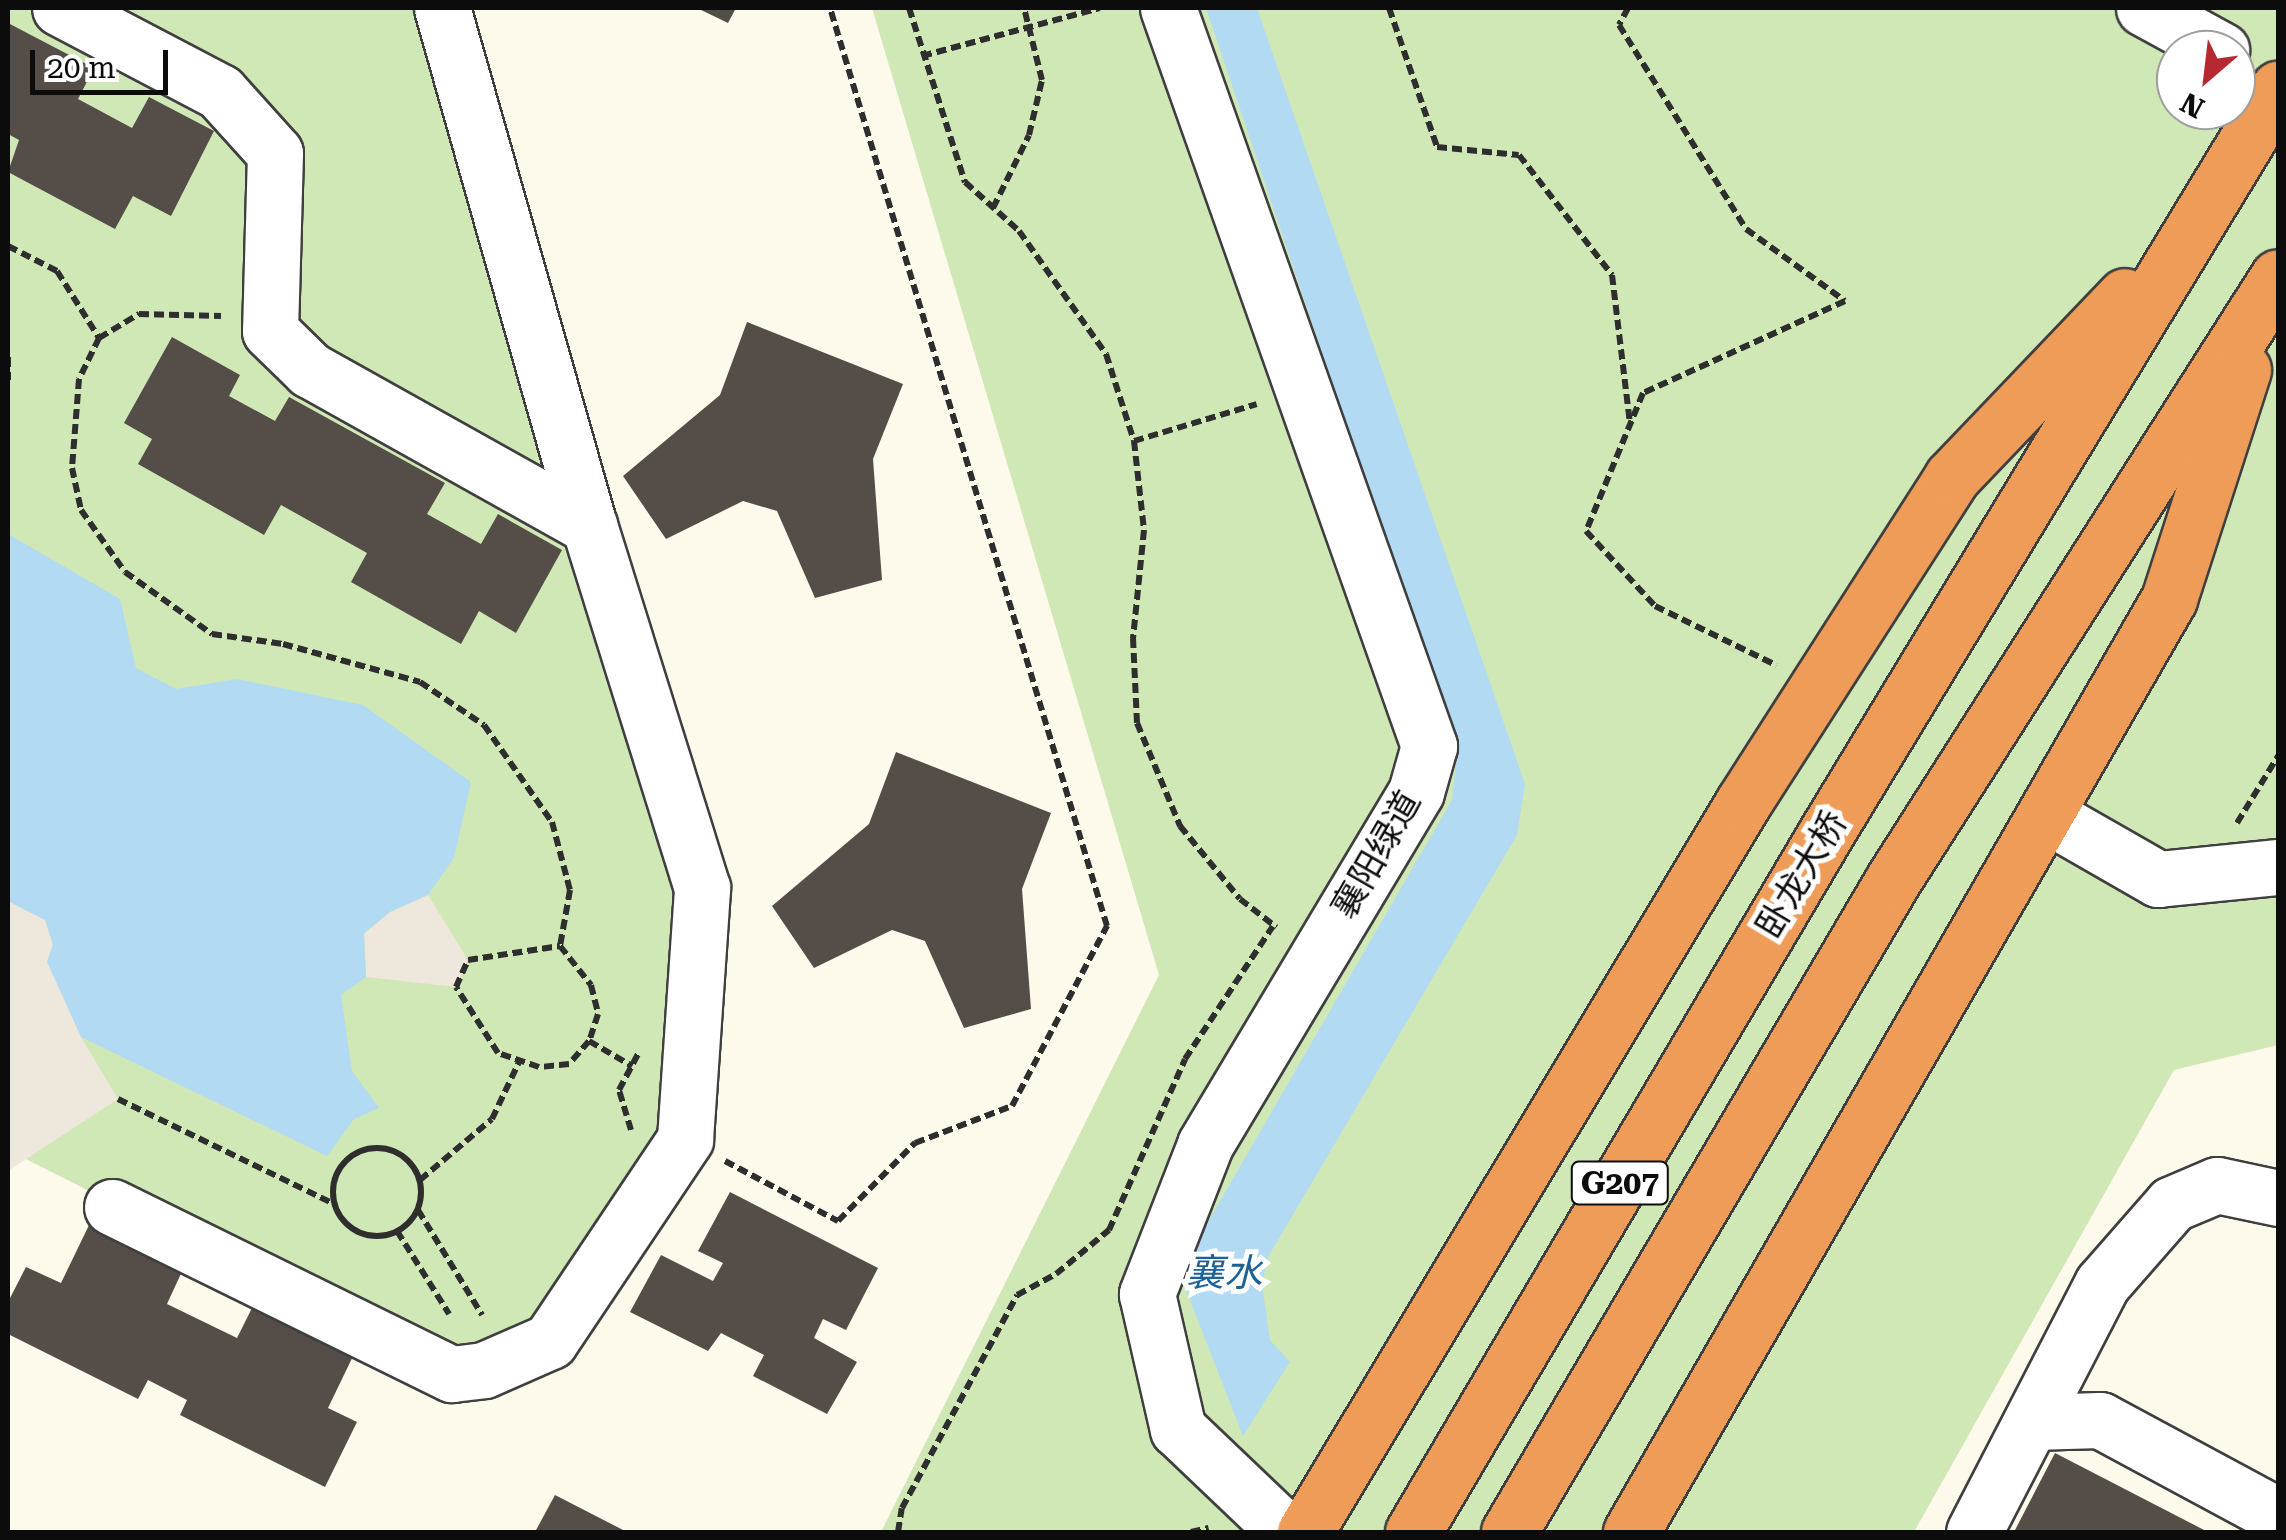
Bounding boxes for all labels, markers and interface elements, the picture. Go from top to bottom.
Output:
scale bar [35,30,172,92]
north arrow [2156,30,2256,130]
text: 20 m [47,50,116,85]
text: N [2175,86,2210,125]
street label: 襄阳绿道 [1324,784,1430,926]
street label: 卧龙大桥 [1748,804,1856,946]
road number: G207 [1570,1156,1670,1210]
water label: 襄水 [1186,1251,1262,1297]

